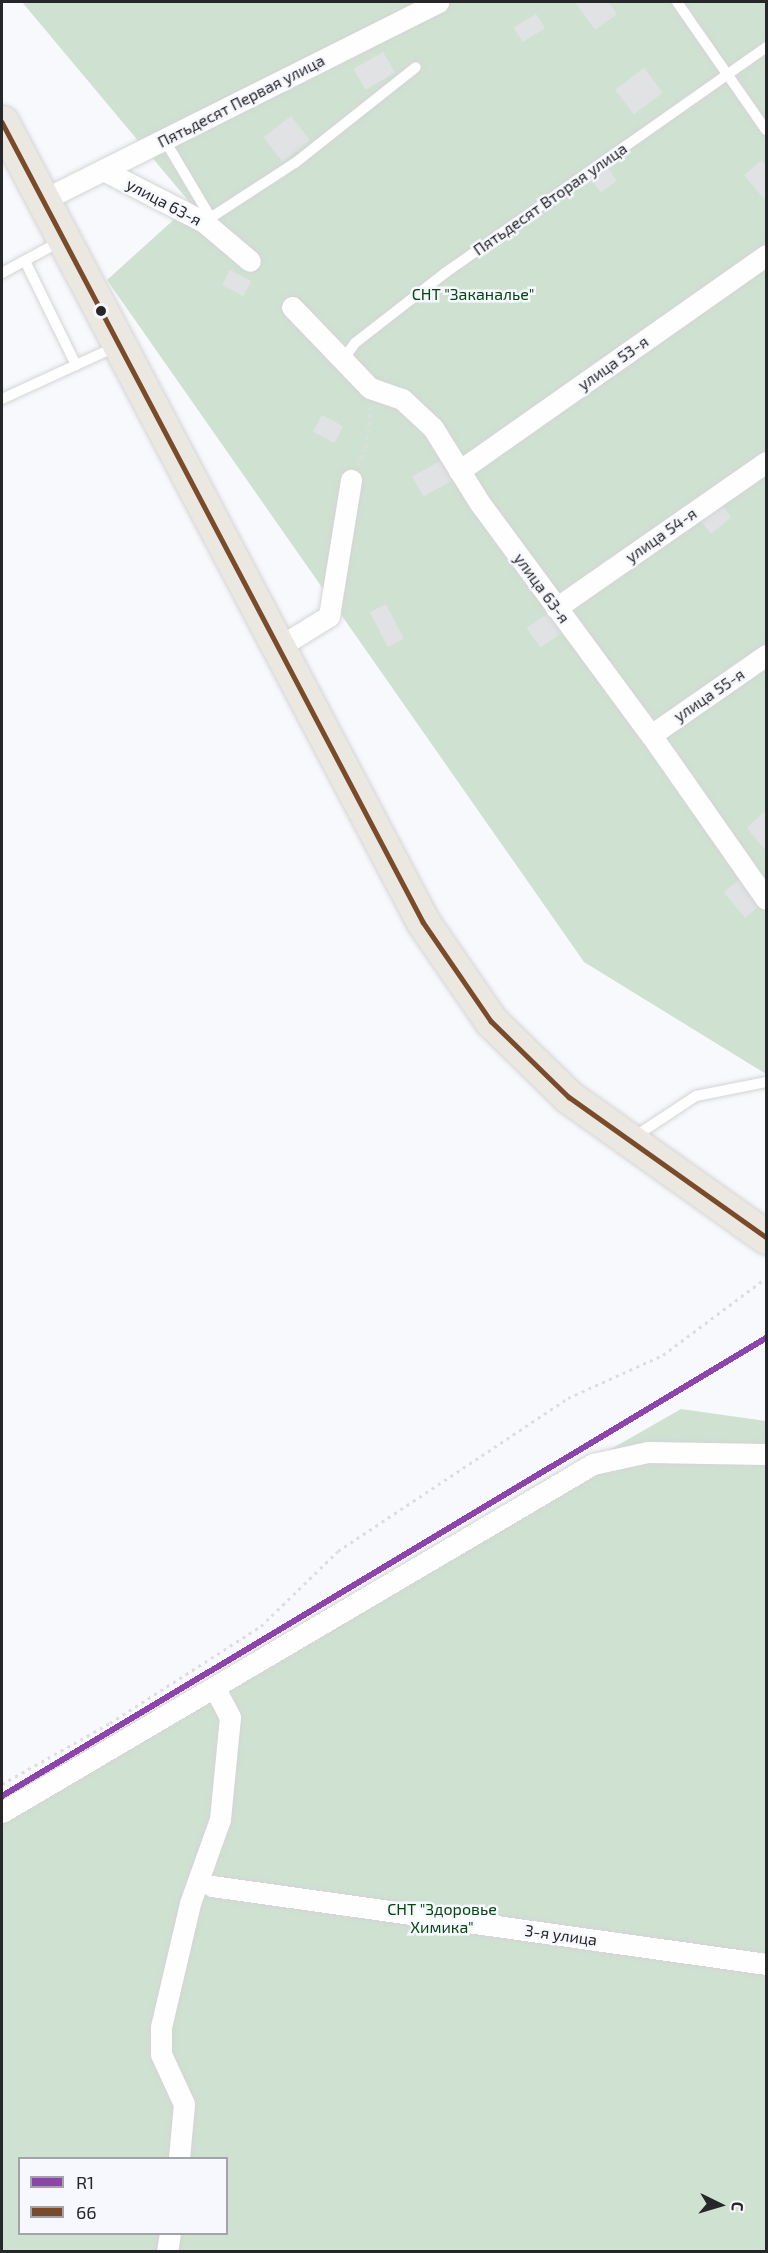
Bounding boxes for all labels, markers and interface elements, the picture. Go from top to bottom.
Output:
street label: Пятьдесят Первая улица [154,51,328,151]
street label: Пятьдесят Вторая улица [469,139,631,259]
street label: улица 63-я [123,174,205,230]
park label: СНТ "Заканалье" [412,284,534,304]
unlabelled marker [95,305,107,317]
street label: улица 53-я [574,332,652,394]
street label: улица 54-я [622,503,700,567]
street label: улица 63-я [510,549,574,627]
street label: улица 55-я [670,664,748,726]
park label: СНТ "Здоровье Химика" [387,1899,497,1937]
street label: 3-я улица [524,1920,598,1950]
legend [18,2157,228,2235]
text: R1 [76,2171,94,2193]
north arrow [690,2175,750,2235]
text: 66 [76,2201,97,2223]
text: С [729,2201,748,2212]

